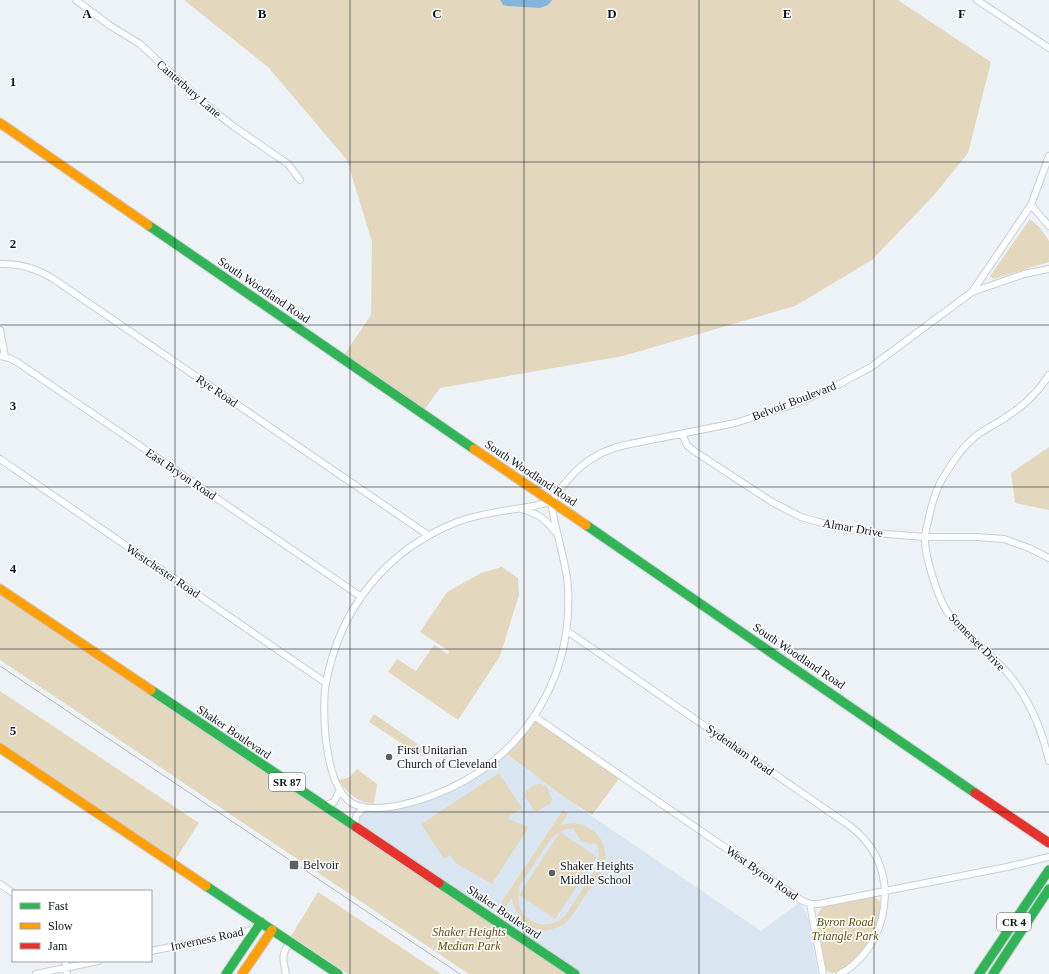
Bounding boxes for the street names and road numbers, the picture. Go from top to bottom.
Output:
street label: Canterbury Lane [154,57,224,121]
street label: South Woodland Road [215,254,313,326]
street label: Rye Road [194,372,240,410]
street label: Belvoir Boulevard [750,379,838,423]
street label: South Woodland Road [482,437,580,509]
street label: East Bryon Road [143,445,219,503]
street label: Almar Drive [822,516,884,540]
street label: Westchester Road [123,541,203,601]
street label: Somerset Drive [946,610,1008,674]
street label: South Woodland Road [750,620,848,692]
street label: Shaker Boulevard [194,702,274,762]
street label: Sydenham Road [704,722,776,778]
road number: SR 87 [269,773,305,791]
street label: West Byron Road [723,843,801,903]
street label: Shaker Boulevard [464,882,544,942]
road number: CR 4 [997,913,1031,931]
street label: Inverness Road [169,924,245,954]

